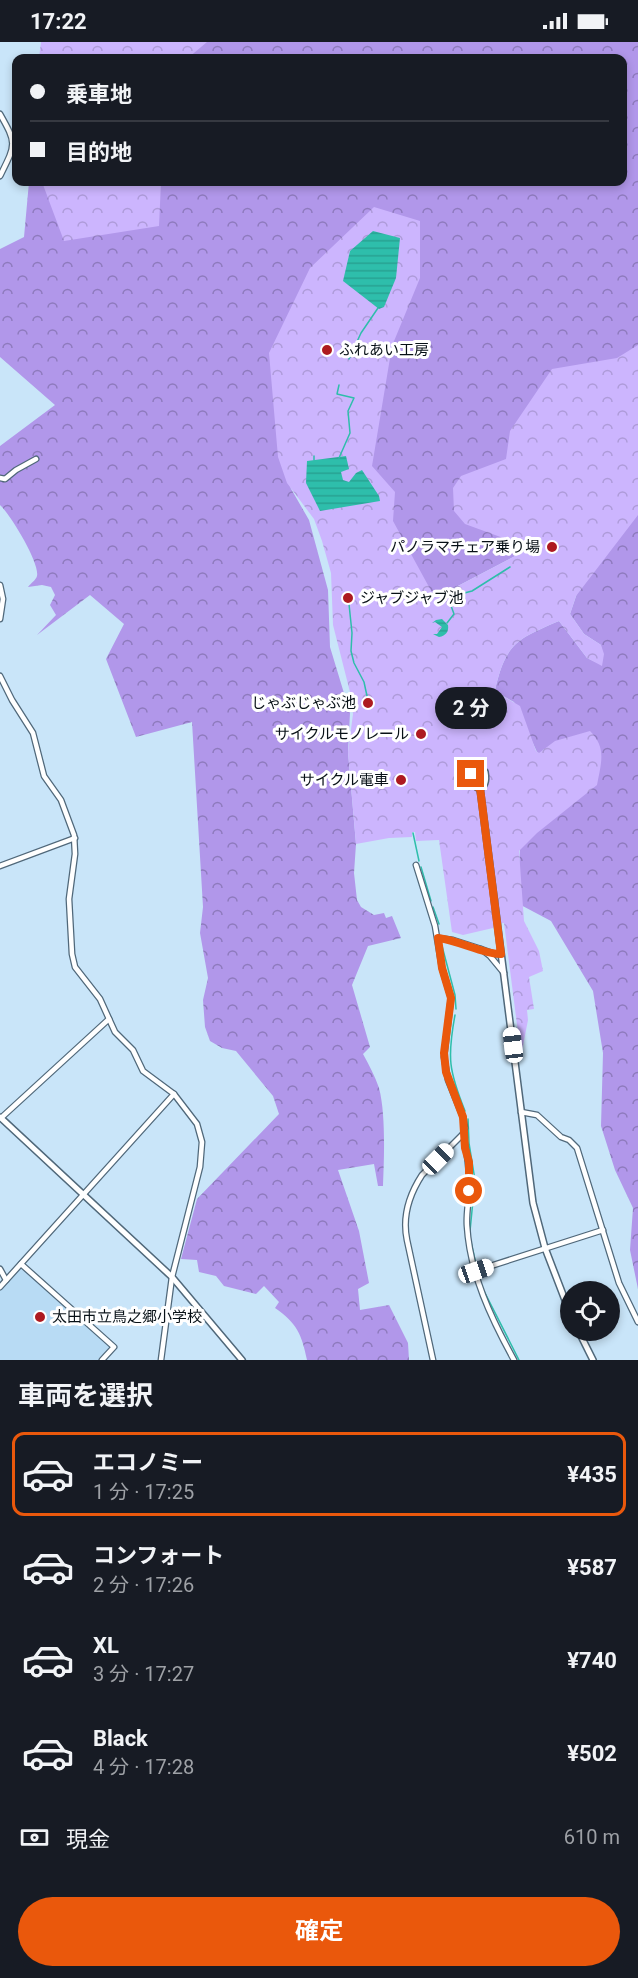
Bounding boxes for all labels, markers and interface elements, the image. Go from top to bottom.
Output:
text: 17:22 [30,9,87,34]
text: 乗車地 [66,82,132,107]
text: 目的地 [66,140,132,165]
place label: ふれあい工房 [339,341,429,359]
marker: ふれあい工房 [320,343,334,357]
place label: パノラマチェア乗り場 [390,538,540,556]
marker: パノラマチェア乗り場 [545,540,559,554]
place label: ジャブジャブ池 [360,589,464,607]
marker: ジャブジャブ池 [341,591,355,605]
callout: 2 分 [435,687,507,729]
place label: じゃぶじゃぶ池 [251,694,356,712]
marker: じゃぶじゃぶ池 [361,696,375,710]
text: 2 分 [453,696,489,720]
place label: サイクルモノレール [275,725,409,743]
marker: サイクルモノレール [414,727,428,741]
route end [457,760,484,787]
place label: サイクル電車 [300,771,389,789]
marker: サイクル電車 [394,773,408,787]
car [502,1026,524,1064]
car [419,1140,457,1178]
route start [455,1177,482,1204]
car [456,1257,496,1285]
map controls [560,1281,620,1341]
button: locate [560,1281,620,1341]
place label: 太田市立鳥之郷小学校 [52,1308,202,1326]
marker: 太田市立鳥之郷小学校 [33,1310,47,1324]
text: 車両を選択 [18,1380,153,1412]
icon: car [21,1447,75,1501]
text: エコノミー [93,1450,203,1475]
text: ¥435 [567,1462,617,1487]
text: 1 分 · 17:25 [93,1480,194,1504]
icon: car [21,1540,75,1594]
text: コンフォート [93,1543,224,1568]
text: ¥587 [567,1555,617,1580]
text: 2 分 · 17:26 [93,1573,194,1597]
icon: car [21,1633,75,1687]
text: XL [93,1633,119,1658]
text: ¥740 [567,1648,617,1673]
text: 3 分 · 17:27 [93,1662,194,1686]
icon: car [21,1726,75,1780]
text: Black [93,1726,148,1751]
text: ¥502 [567,1741,617,1766]
text: 4 分 · 17:28 [93,1755,194,1779]
icon: cash [18,1821,51,1854]
text: 610 m [564,1825,620,1849]
text: 現金 [66,1827,110,1852]
button: 確定 [18,1897,620,1966]

